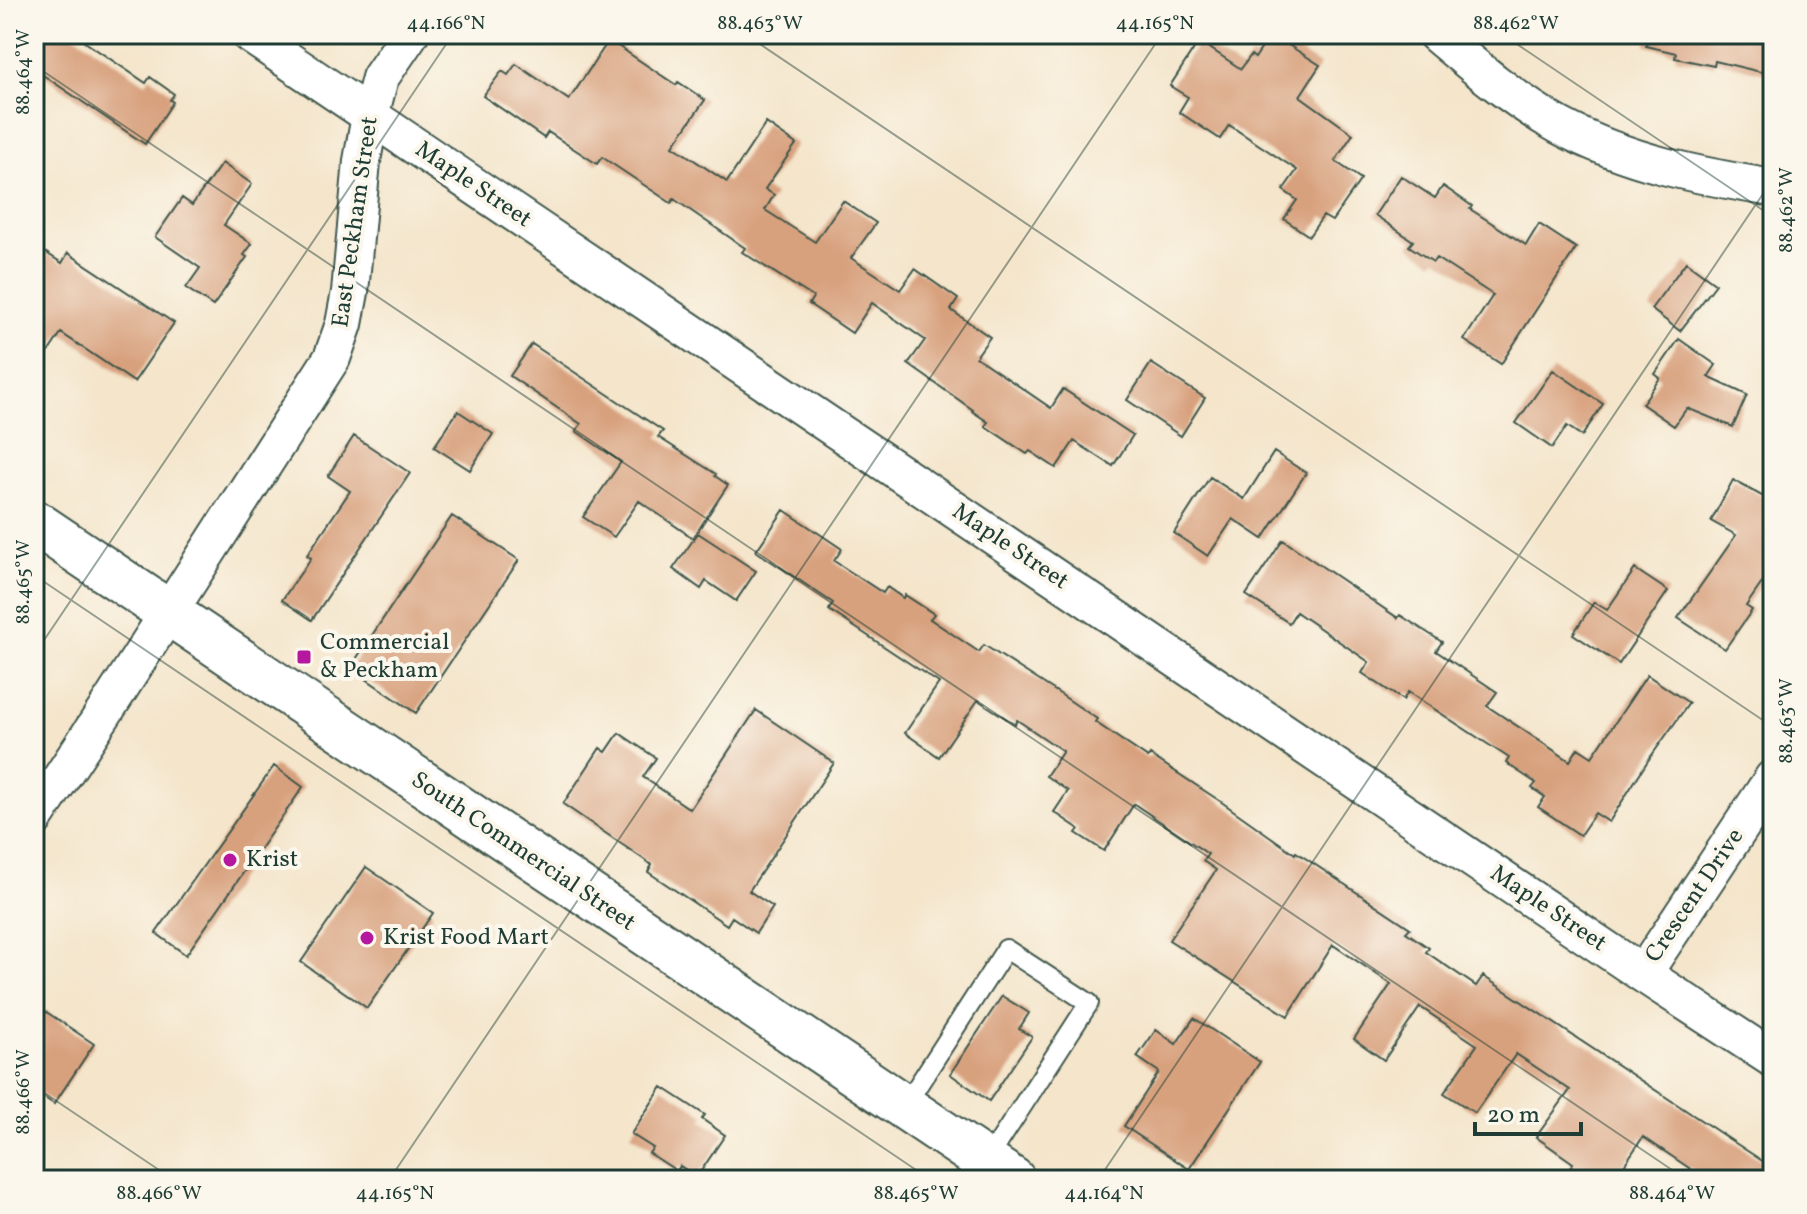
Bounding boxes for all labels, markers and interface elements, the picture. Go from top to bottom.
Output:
text: 44.166°N [407,10,486,38]
text: 88.463°W [717,10,803,38]
text: 44.165°N [1116,10,1194,38]
text: 88.462°W [1473,10,1559,38]
text: 88.464°W [10,29,38,115]
street label: East Peckham Street [324,114,388,330]
street label: Maple Street [408,133,538,237]
text: 88.462°W [1773,167,1801,253]
street label: Maple Street [945,495,1075,599]
text: 88.465°W [10,539,38,625]
place label: Commercial & Peckham [320,626,449,688]
marker: Commercial & Peckham [295,648,313,666]
text: 88.463°W [1773,678,1801,764]
street label: South Commercial Street [404,764,642,940]
street label: Crescent Drive [1637,822,1753,970]
place label: Krist [246,843,298,877]
marker: Krist [221,851,239,869]
street label: Maple Street [1483,857,1613,961]
place label: Krist Food Mart [383,921,549,955]
marker: Krist Food Mart [358,929,376,947]
text: 88.466°W [10,1049,38,1135]
scale bar [1475,1086,1581,1136]
text: 20 m [1487,1099,1540,1133]
text: 88.466°W [116,1180,202,1208]
text: 44.165°N [356,1180,434,1208]
text: 88.465°W [873,1180,959,1208]
text: 44.164°N [1064,1180,1144,1208]
text: 88.464°W [1629,1180,1715,1208]

